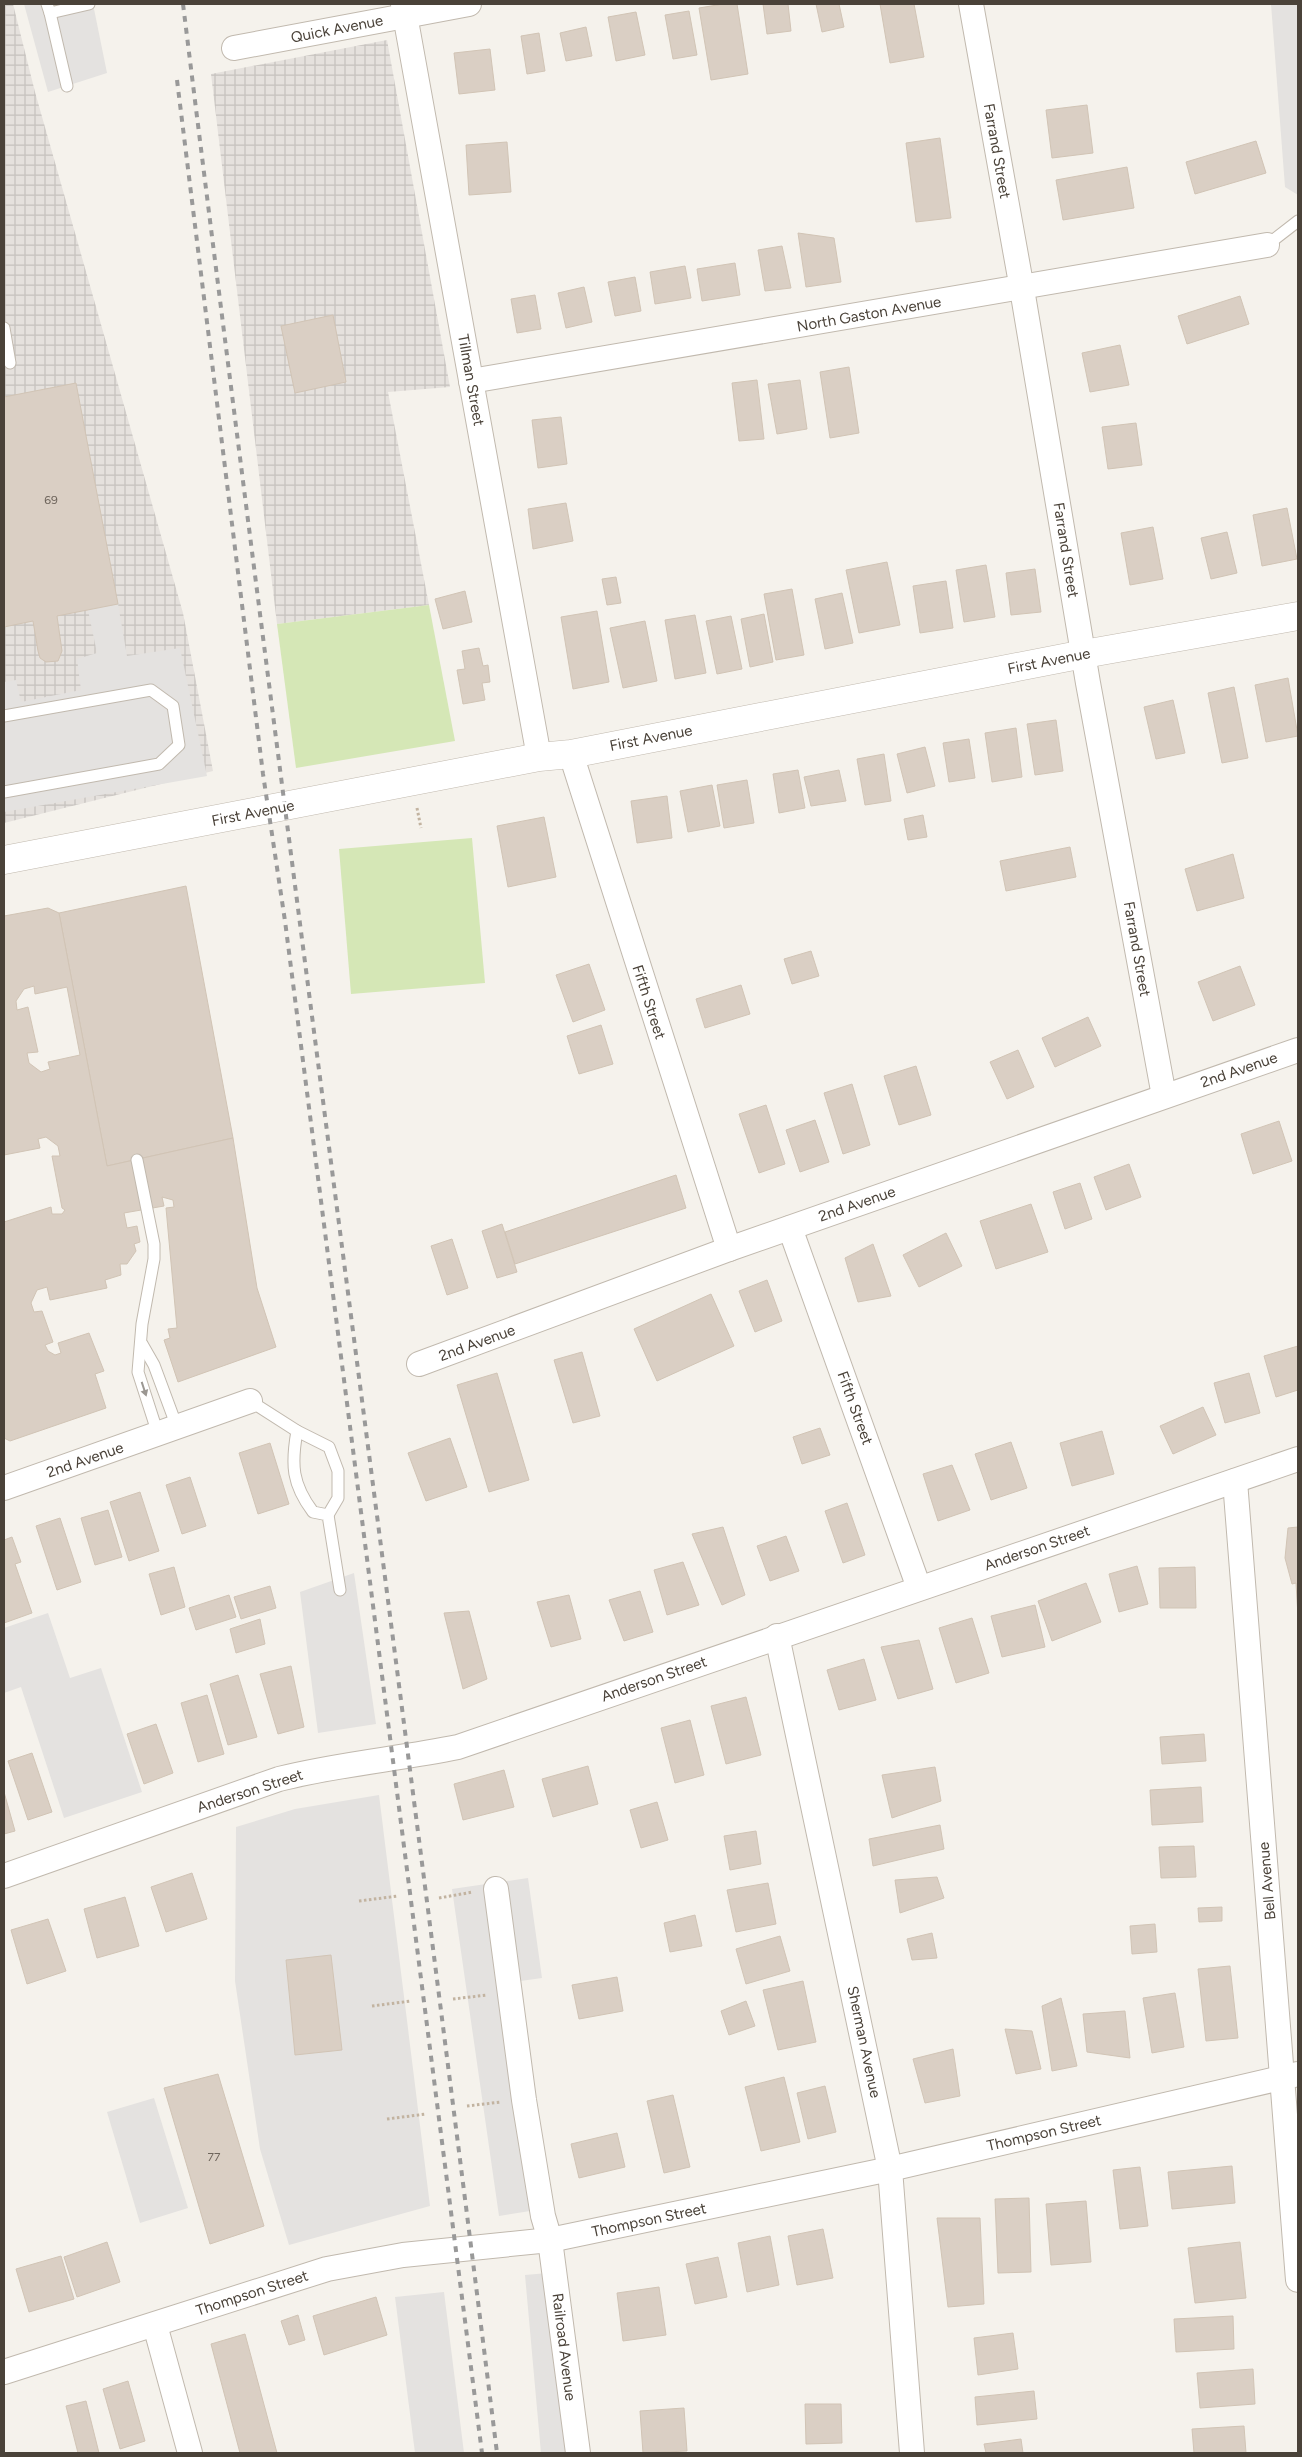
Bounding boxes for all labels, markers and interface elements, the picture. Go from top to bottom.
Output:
street label: Quick Avenue [289,11,385,47]
street label: Farrand Street [980,102,1014,200]
street label: North Gaston Avenue [795,292,943,336]
street label: Tillman Street [454,333,488,428]
house number: 69 [44,493,58,507]
street label: Farrand Street [1050,501,1082,599]
street label: First Avenue [1006,644,1092,678]
street label: First Avenue [608,721,694,755]
street label: First Avenue [210,796,296,830]
street label: Farrand Street [1120,900,1154,998]
street label: Fifth Street [629,963,670,1042]
street label: 2nd Avenue [1198,1048,1280,1092]
street label: 2nd Avenue [816,1182,898,1226]
street label: 2nd Avenue [436,1321,518,1365]
street label: Fifth Street [833,1369,877,1448]
one-way arrow [141,1382,149,1397]
street label: 2nd Avenue [44,1438,126,1482]
street label: Anderson Street [982,1521,1092,1574]
street label: Anderson Street [599,1652,709,1705]
street label: Anderson Street [195,1765,306,1817]
street label: Bell Avenue [1255,1841,1279,1921]
street label: Sherman Avenue [843,1984,885,2100]
street label: Thompson Street [985,2111,1103,2155]
house number: 77 [208,2150,221,2164]
street label: Thompson Street [590,2199,708,2241]
street label: Thompson Street [194,2266,311,2320]
street label: Railroad Avenue [548,2292,580,2402]

